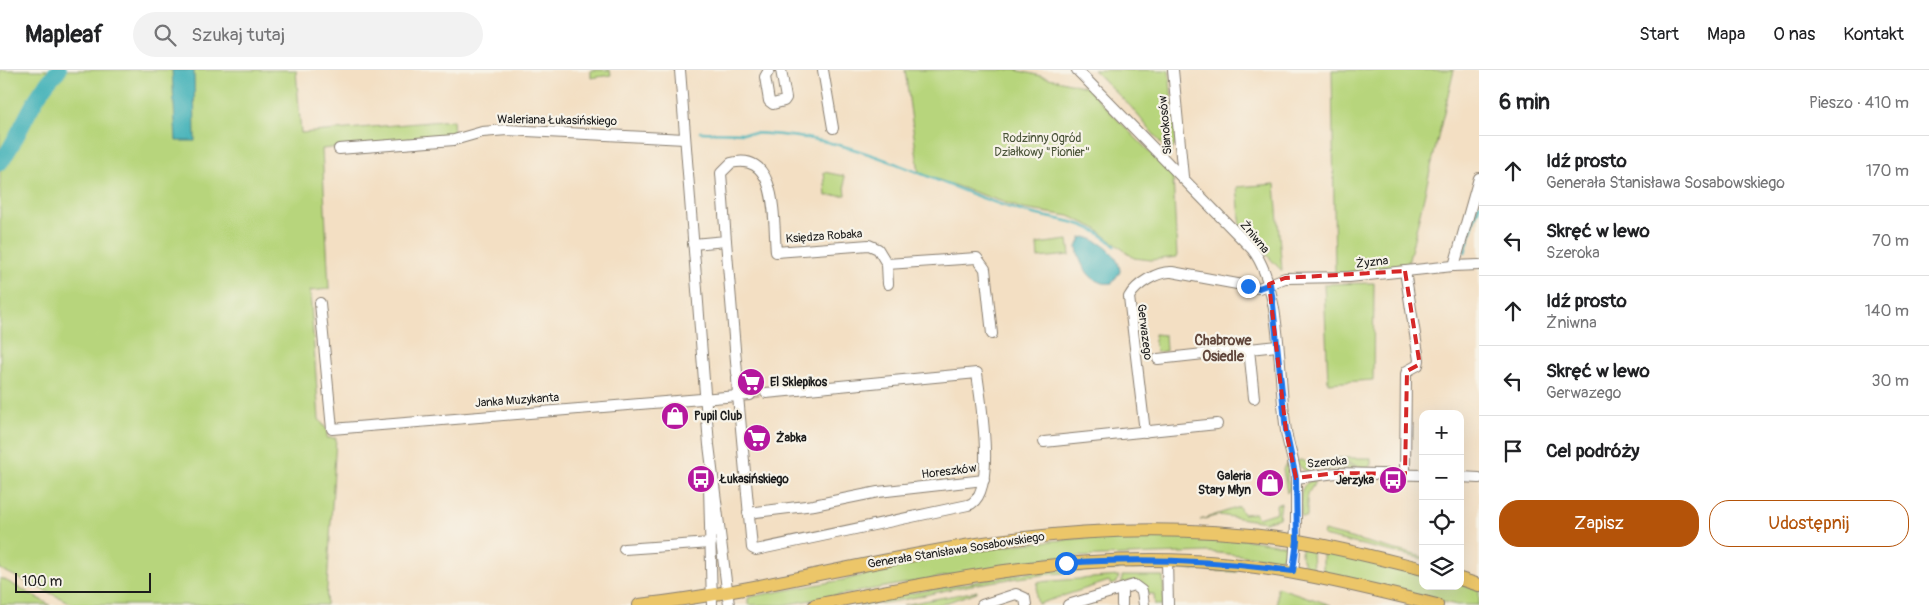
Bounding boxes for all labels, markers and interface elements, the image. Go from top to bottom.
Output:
search box [133,12,483,57]
text: Mapleaf [25,20,103,49]
icon: search [151,21,179,49]
text: Szukaj tutaj [191,23,285,47]
text: Start [1639,23,1679,46]
text: Mapa [1707,23,1745,46]
text: O nas [1773,23,1815,46]
text: Kontakt [1843,23,1904,46]
text: 6 min [1499,89,1550,116]
text: Pieszo · 410 m [1809,93,1909,113]
street label: Sianokosów [1155,95,1176,155]
street label: Waleriana Łukasińskiego [497,112,618,129]
park label: Rodzinny Ogród Działkowy "Pionier" [994,131,1090,160]
text: Idź prosto [1546,149,1627,173]
icon: ahead [1499,157,1527,185]
text: 170 m [1866,161,1909,181]
text: Generała Stanisława Sosabowskiego [1546,173,1785,193]
street label: Żniwna [1237,217,1274,257]
text: Skręć w lewo [1546,219,1650,243]
street label: Księdza Robaka [785,226,863,247]
icon: left [1499,227,1527,255]
text: 70 m [1872,231,1909,251]
text: Szeroka [1546,243,1600,263]
street label: Żyzna [1355,252,1389,272]
route end [1237,275,1260,298]
text: Idź prosto [1546,289,1627,313]
icon: ahead [1499,297,1527,325]
text: 140 m [1865,301,1909,321]
street label: Gerwazego [1134,303,1155,362]
text: Żniwna [1546,313,1597,333]
district label: Chabrowe Osiedle [1194,332,1253,365]
text: Skręć w lewo [1546,359,1650,383]
supermarket icon: El Sklepikos [736,367,766,397]
icon: left [1499,367,1527,395]
text: 30 m [1871,371,1909,391]
place label: El Sklepikos [770,375,828,390]
text: Gerwazego [1546,383,1621,403]
street label: Janka Muzykanta [474,390,560,411]
shop icon: Pupil Club [660,401,690,431]
place label: Pupil Club [694,409,742,424]
map controls [1419,410,1464,590]
button: + [1419,410,1464,455]
supermarket icon: Żabka [742,423,772,453]
place label: Żabka [776,430,807,446]
icon: arrive [1499,437,1527,465]
text: Cel podróży [1546,439,1639,463]
street label: Szeroka [1306,453,1348,472]
button: − [1419,455,1464,500]
street label: Horeszków [921,461,977,482]
bus stop icon: Łukasińskiego [686,464,716,494]
bus stop icon: Jerzyka [1378,465,1408,495]
shop icon: Galeria Stary Młyn [1255,468,1285,498]
place label: Galeria Stary Młyn [1198,469,1251,498]
place label: Łukasińskiego [719,472,789,487]
place label: Jerzyka [1336,473,1374,488]
button: locate [1419,500,1464,545]
button: Zapisz [1499,500,1699,547]
button: Udostępnij [1709,500,1909,547]
street label: Generała Stanisława Sosabowskiego [866,529,1046,572]
button: layers [1419,545,1464,590]
route start [1055,552,1078,575]
scale bar [15,570,151,593]
text: 100 m [22,573,62,590]

